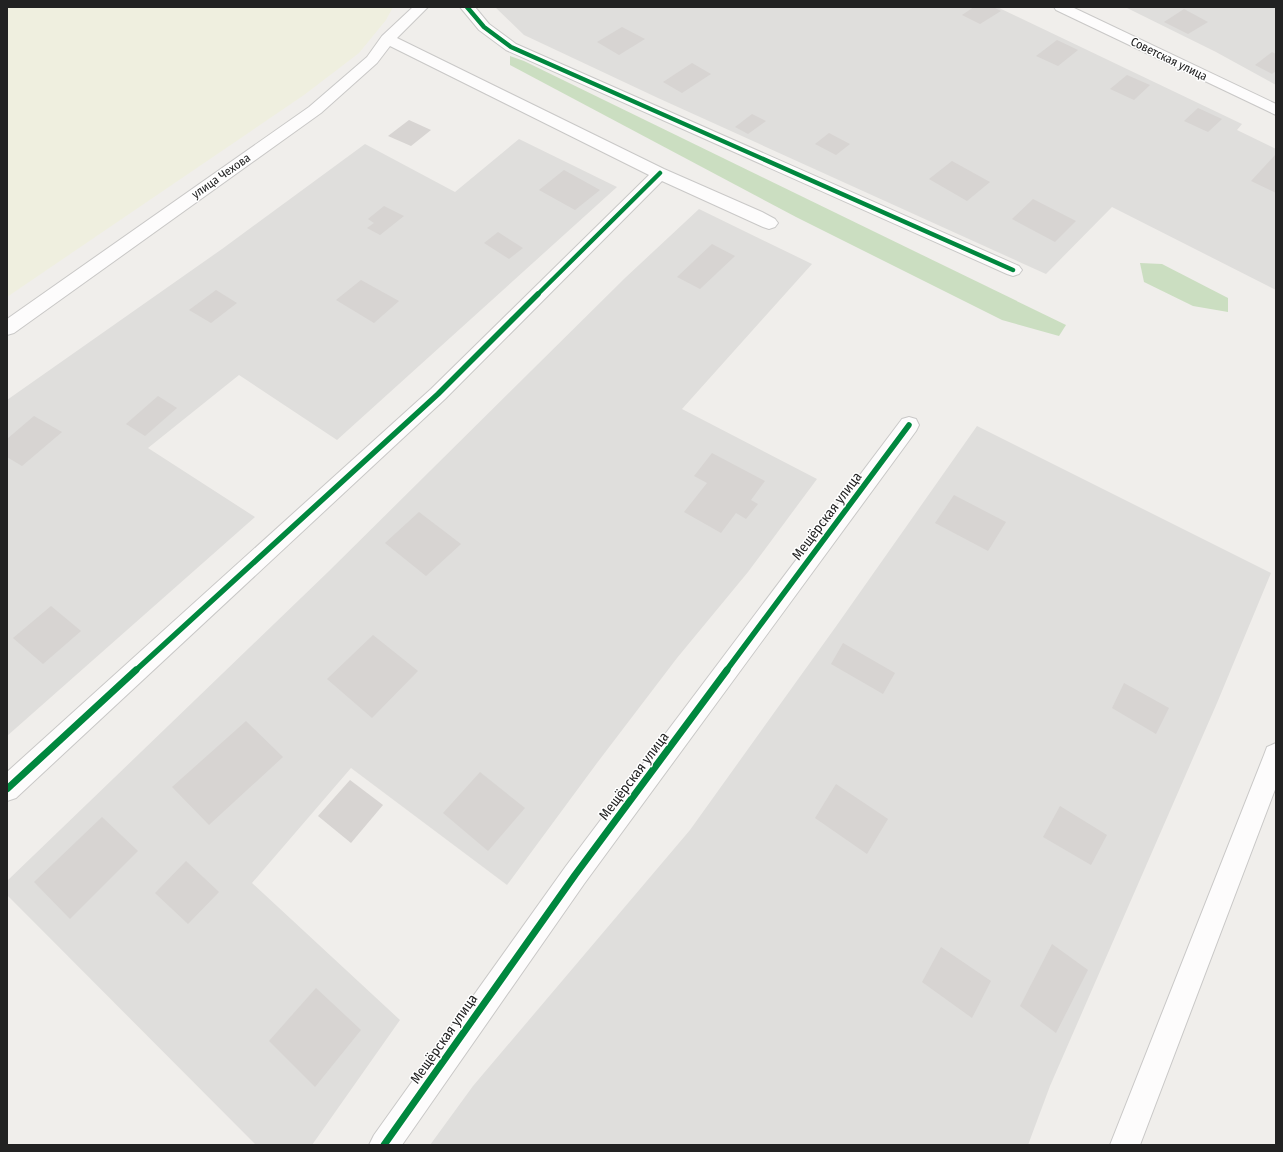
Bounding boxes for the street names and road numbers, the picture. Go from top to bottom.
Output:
street label: Советская улица [1128,34,1210,84]
street label: улица Чехова [189,151,253,201]
street label: Мещёрская улица [788,469,866,563]
street label: Мещёрская улица [595,729,673,823]
street label: Мещёрская улица [407,991,481,1087]

